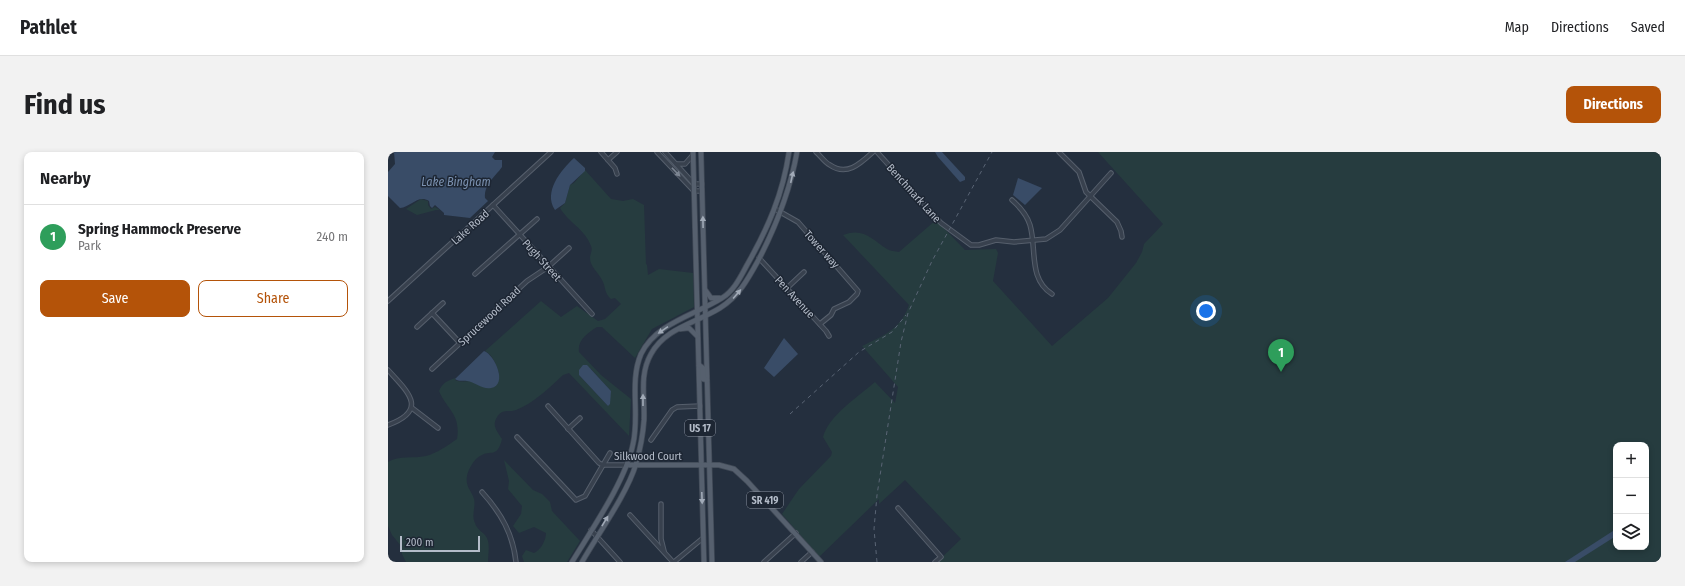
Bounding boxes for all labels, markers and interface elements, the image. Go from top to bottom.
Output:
text: Pathlet [20,16,77,39]
text: Map [1505,19,1529,36]
text: Directions [1551,19,1609,36]
text: Saved [1631,19,1665,36]
button: Directions [1566,86,1661,123]
text: Find us [24,88,106,121]
street label: Benchmark Lane [884,161,943,225]
one-way arrow [671,167,680,177]
text: Nearby [40,168,91,189]
one-way arrow [789,171,795,183]
water label: Lake Bingham [421,175,491,189]
street label: Lake Road [449,207,492,248]
one-way arrow [700,215,706,228]
text: Spring Hammock Preserve [78,220,241,238]
street label: Tower way [801,228,842,271]
text: 1 [50,229,56,244]
text: 240 m [316,229,348,244]
street label: Pugh Street [519,237,564,284]
text: Park [78,238,101,253]
street label: Pen Avenue [772,274,817,321]
button: Save [40,280,190,317]
button: Share [198,280,348,317]
street label: Sprucewood Road [455,284,523,349]
one-way arrow [732,289,742,299]
your location [1196,301,1216,321]
one-way arrow [658,326,668,334]
pin: 1 [1268,339,1294,372]
one-way arrow [640,393,646,406]
road number: US 17 [685,420,715,436]
map controls [1613,442,1649,550]
button: + [1613,442,1649,478]
street label: Silkwood Court [614,450,682,463]
button: − [1613,478,1649,514]
one-way arrow [699,492,705,505]
road number: SR 419 [747,492,783,508]
button: layers [1613,514,1649,550]
one-way arrow [601,516,609,526]
scale bar [400,534,480,553]
text: 200 m [406,536,433,549]

